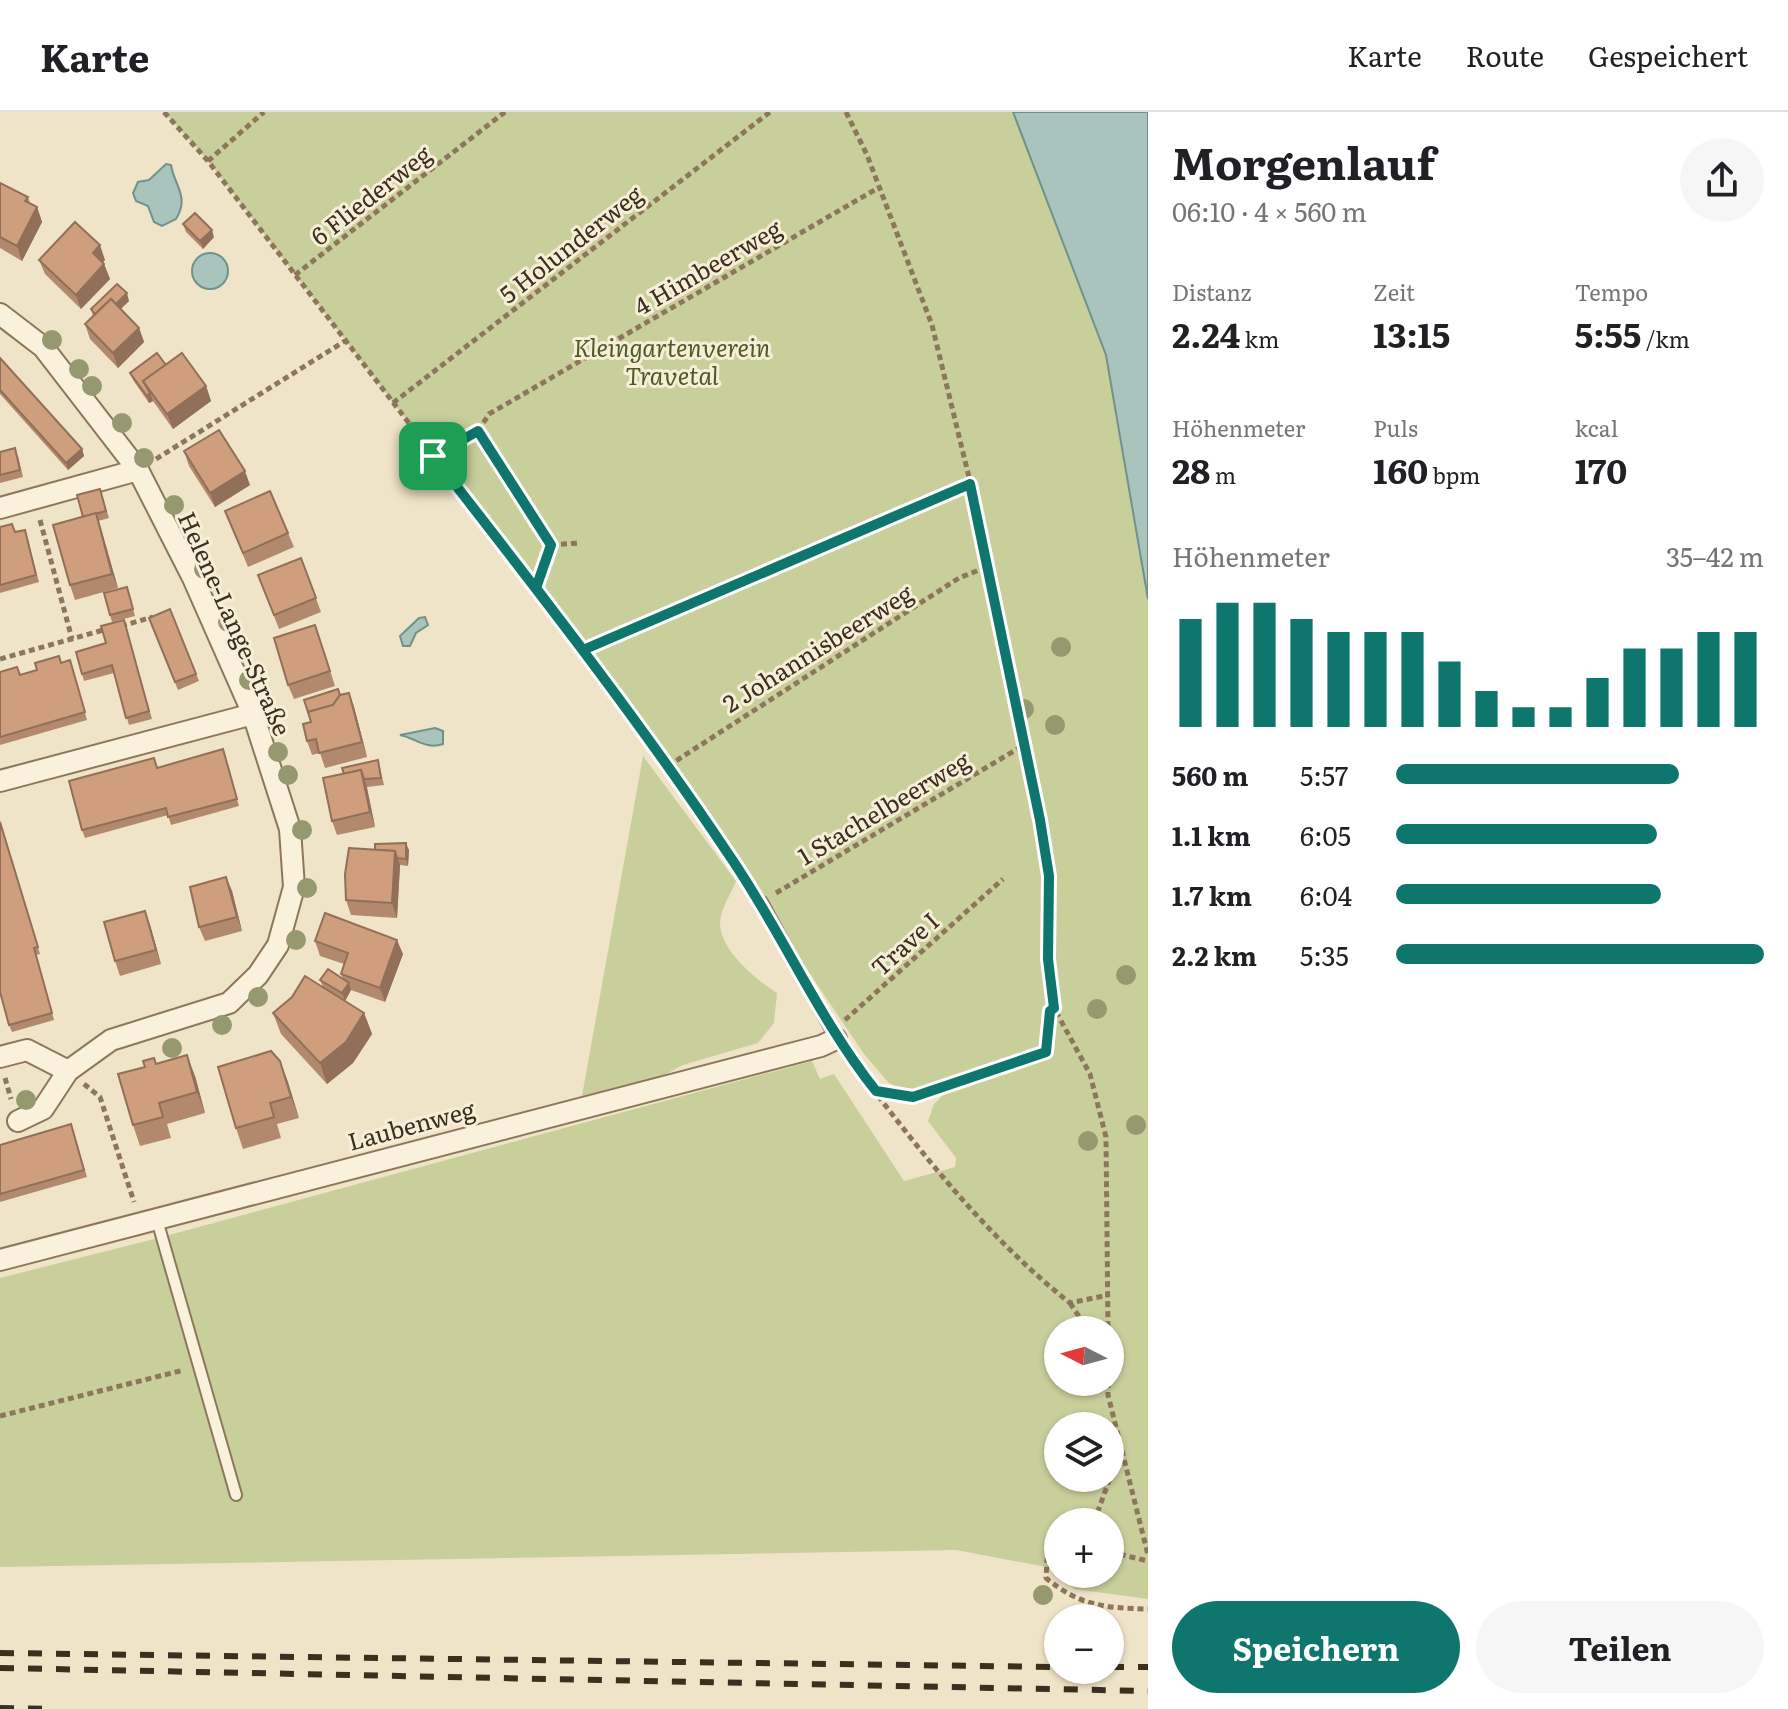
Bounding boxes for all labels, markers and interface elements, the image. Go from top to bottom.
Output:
text: Karte [40,27,149,84]
text: Karte [1347,34,1422,76]
text: Route [1466,34,1544,76]
text: Gespeichert [1588,34,1748,76]
text: Morgenlauf [1172,128,1435,194]
street label: 6 Fliederweg [302,135,438,252]
button: share [1680,138,1764,222]
street label: 5 Holunderweg [491,175,650,310]
text: 06:10 · 4 × 560 m [1172,191,1367,230]
street label: 4 Himbeerweg [627,209,788,323]
text: Distanz [1172,275,1251,308]
text: Zeit [1373,275,1415,308]
text: Tempo [1575,275,1648,308]
text: 2.24 [1172,308,1240,358]
text: 13:15 [1373,308,1450,358]
text: 5:55 [1575,308,1641,358]
text: km [1240,322,1279,355]
text: /km [1641,322,1690,355]
park label: Kleingartenverein Travetal [574,329,770,392]
text: Höhenmeter [1172,411,1305,444]
text: Puls [1373,411,1418,444]
text: kcal [1575,411,1618,444]
pin [399,422,467,490]
icon: arrive [411,434,455,478]
text: 28 [1172,444,1210,494]
text: 160 [1373,444,1428,494]
text: 170 [1575,444,1627,494]
text: m [1210,458,1236,491]
text: bpm [1428,458,1480,491]
street label: Helene-Lange-Straße [171,505,301,741]
text: Höhenmeter [1172,536,1330,575]
text: 35–42 m [1666,536,1764,575]
street label: 2 Johannisbeerweg [715,574,919,720]
street label: 1 Stachelbeerweg [790,741,976,872]
text: 560 m [1172,755,1248,794]
text: 5:57 [1300,755,1348,794]
text: 1.1 km [1172,815,1251,854]
text: 6:05 [1300,815,1351,854]
text: 1.7 km [1172,875,1252,914]
text: 6:04 [1300,875,1352,914]
street label: Trave I [862,903,946,983]
text: 2.2 km [1172,935,1257,974]
text: 5:35 [1300,935,1349,974]
street label: Laubenweg [344,1090,479,1158]
north arrow [1044,1316,1124,1396]
map controls [1044,1316,1124,1684]
button: layers [1044,1412,1124,1492]
button: + [1044,1508,1124,1588]
button: Speichern [1172,1601,1460,1693]
button: Teilen [1476,1601,1764,1693]
button: − [1044,1604,1124,1684]

